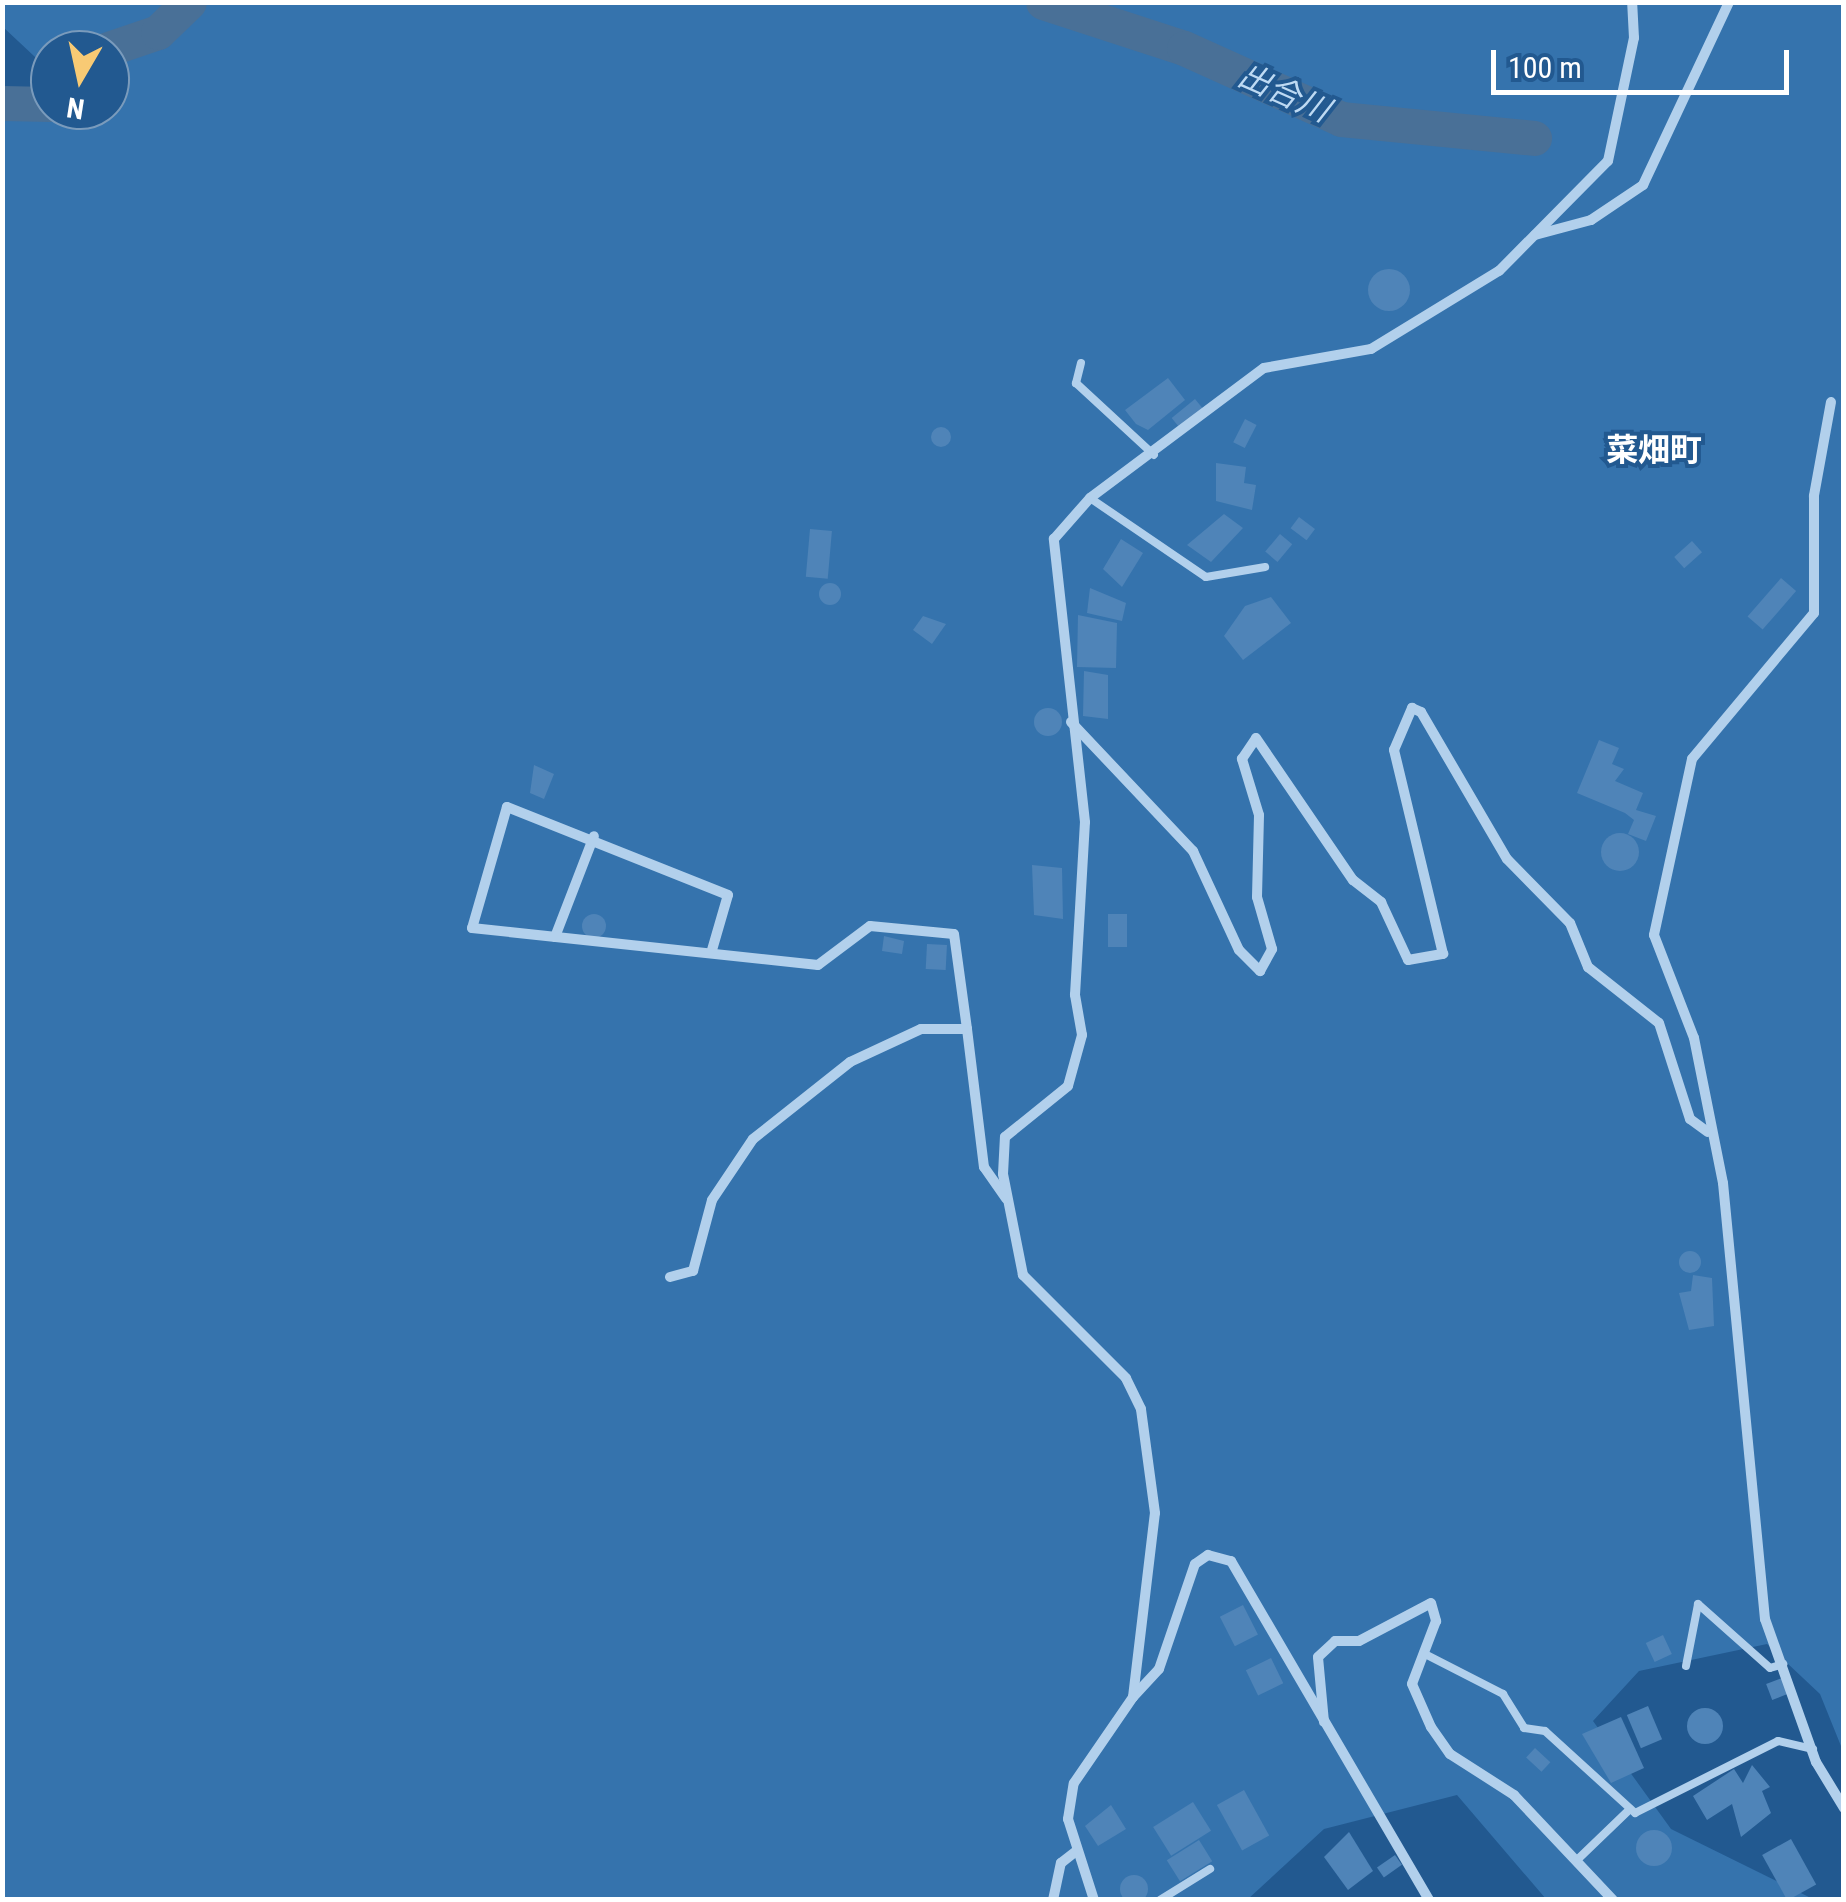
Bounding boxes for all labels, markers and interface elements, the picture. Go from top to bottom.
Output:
north arrow [30,30,130,130]
scale bar [1496,30,1794,92]
text: 100 m [1508,50,1582,85]
water label: 出合川 [1232,56,1336,130]
text: N [64,91,87,126]
district label: 菜畑町 [1606,431,1702,469]

